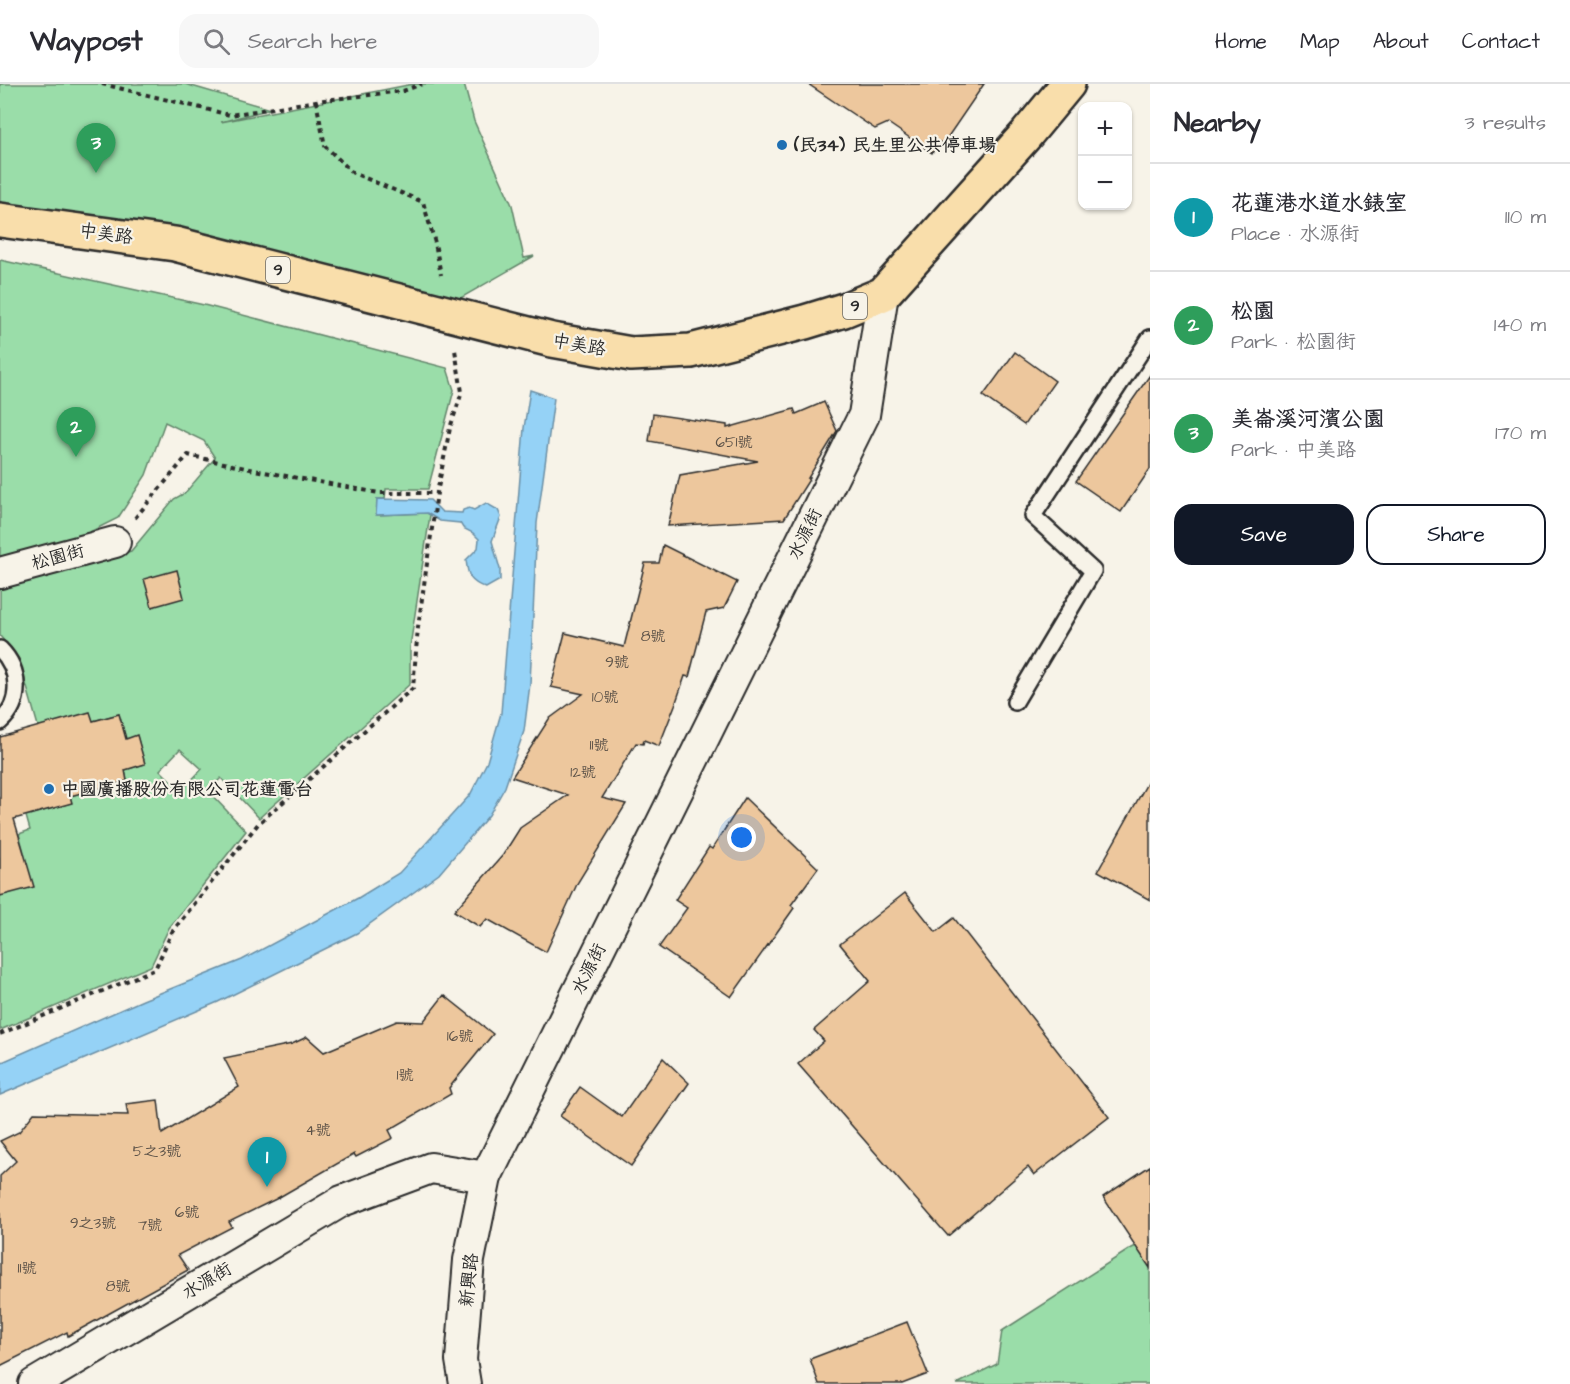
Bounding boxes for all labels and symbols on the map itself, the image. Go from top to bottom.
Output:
pin: 3 [76,124,116,173]
place label: (民34) 民生里公共停車場 [793,133,996,158]
marker: (民34) 民生里公共停車場 [775,138,789,152]
street label: 中美路 [78,218,134,250]
road number: 9 [266,257,290,283]
road number: 9 [843,293,867,319]
street label: 中美路 [550,328,608,362]
pin: 2 [56,408,96,457]
house number: 651號 [716,432,752,453]
street label: 水源街 [782,504,828,564]
street label: 松園街 [29,538,87,576]
house number: 8號 [641,626,665,647]
house number: 9號 [605,652,629,673]
house number: 10號 [592,687,618,708]
house number: 11號 [590,735,608,756]
house number: 12號 [570,762,596,783]
place label: 中國廣播股份有限公司花蓮電台 [61,777,313,802]
marker: 中國廣播股份有限公司花蓮電台 [42,782,56,796]
your location [727,823,756,852]
street label: 水源街 [566,939,612,999]
house number: 16號 [447,1026,473,1047]
house number: 1號 [397,1065,413,1086]
house number: 4號 [305,1120,331,1141]
pin: 1 [248,1138,286,1187]
house number: 5之3號 [133,1141,181,1162]
house number: 6號 [175,1202,199,1223]
house number: 9之3號 [70,1213,116,1234]
house number: 7號 [138,1215,162,1236]
street label: 新興路 [454,1252,484,1308]
street label: 水源街 [177,1256,237,1306]
house number: 11號 [18,1258,36,1279]
house number: 8號 [106,1276,130,1297]

